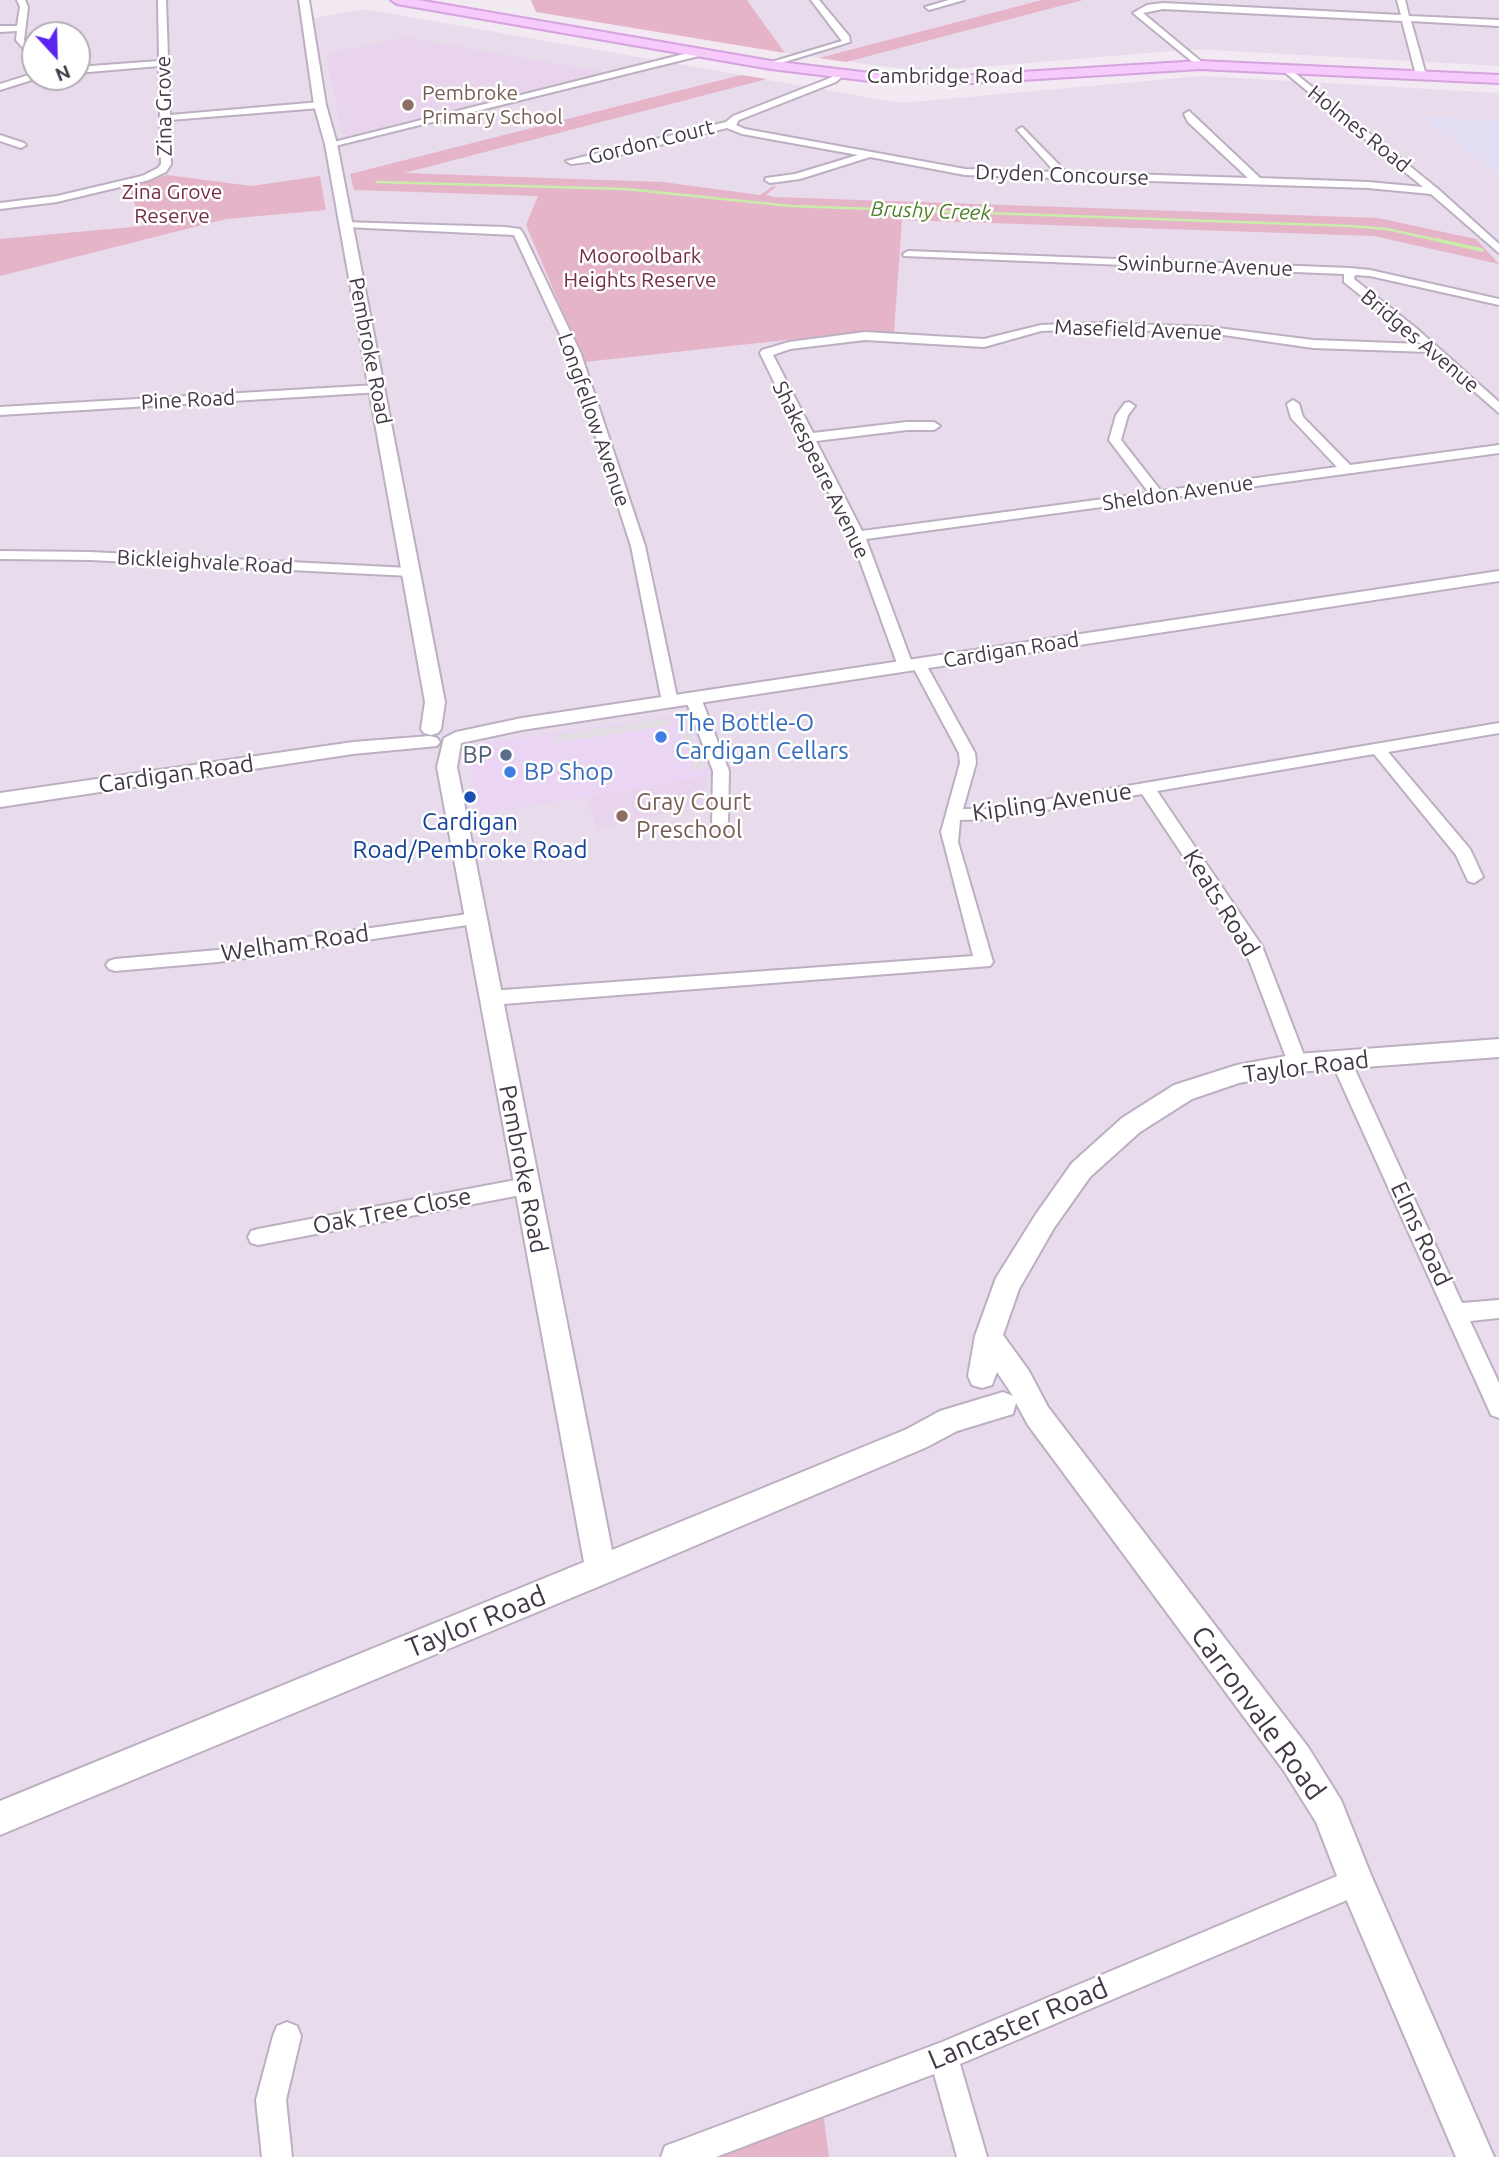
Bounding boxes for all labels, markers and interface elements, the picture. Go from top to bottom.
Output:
north arrow [21,21,91,91]
street label: Zina Grove [151,55,177,157]
text: N [52,61,74,86]
street label: Cambridge Road [867,63,1023,89]
place label: Pembroke Primary School [422,80,563,130]
street label: Holmes Road [1303,80,1415,178]
marker: Pembroke Primary School [400,97,416,113]
street label: Gordon Court [585,114,717,170]
street label: Dryden Concourse [975,159,1149,191]
park label: Zina Grove Reserve [122,179,222,229]
water label: Brushy Creek [870,196,992,226]
park label: Mooroolbark Heights Reserve [563,243,717,293]
street label: Swinburne Avenue [1117,250,1293,282]
street label: Pembroke Road [343,275,397,427]
street label: Bridges Avenue [1356,284,1484,398]
street label: Masefield Avenue [1054,314,1222,346]
street label: Longfellow Avenue [553,330,635,510]
street label: Shakespeare Avenue [767,377,875,563]
street label: Pine Road [140,385,236,415]
street label: Sheldon Avenue [1101,470,1255,516]
street label: Bickleighvale Road [116,545,294,579]
street label: Cardigan Road [941,627,1081,673]
place label: The Bottle-O Cardigan Cellars [675,709,849,765]
marker: The Bottle-O Cardigan Cellars [653,729,669,745]
place label: BP [462,741,492,769]
marker: BP [498,747,514,763]
street label: Cardigan Road [96,749,256,799]
place label: BP Shop [524,758,613,786]
marker: BP Shop [502,764,518,780]
street label: Kipling Avenue [970,777,1134,827]
place label: Gray Court Preschool [636,788,751,844]
marker: Cardigan Road/Pembroke Road [462,789,478,805]
place label: Cardigan Road/Pembroke Road [353,808,587,864]
marker: Gray Court Preschool [614,808,630,824]
street label: Keats Road [1177,844,1265,962]
street label: Welham Road [219,918,371,968]
street label: Taylor Road [1241,1045,1371,1089]
street label: Pembroke Road [493,1082,553,1256]
street label: Elms Road [1384,1177,1458,1291]
street label: Oak Tree Close [310,1182,474,1240]
street label: Taylor Road [401,1579,551,1665]
street label: Carronvale Road [1184,1619,1332,1807]
street label: Lancaster Road [923,1971,1113,2077]

